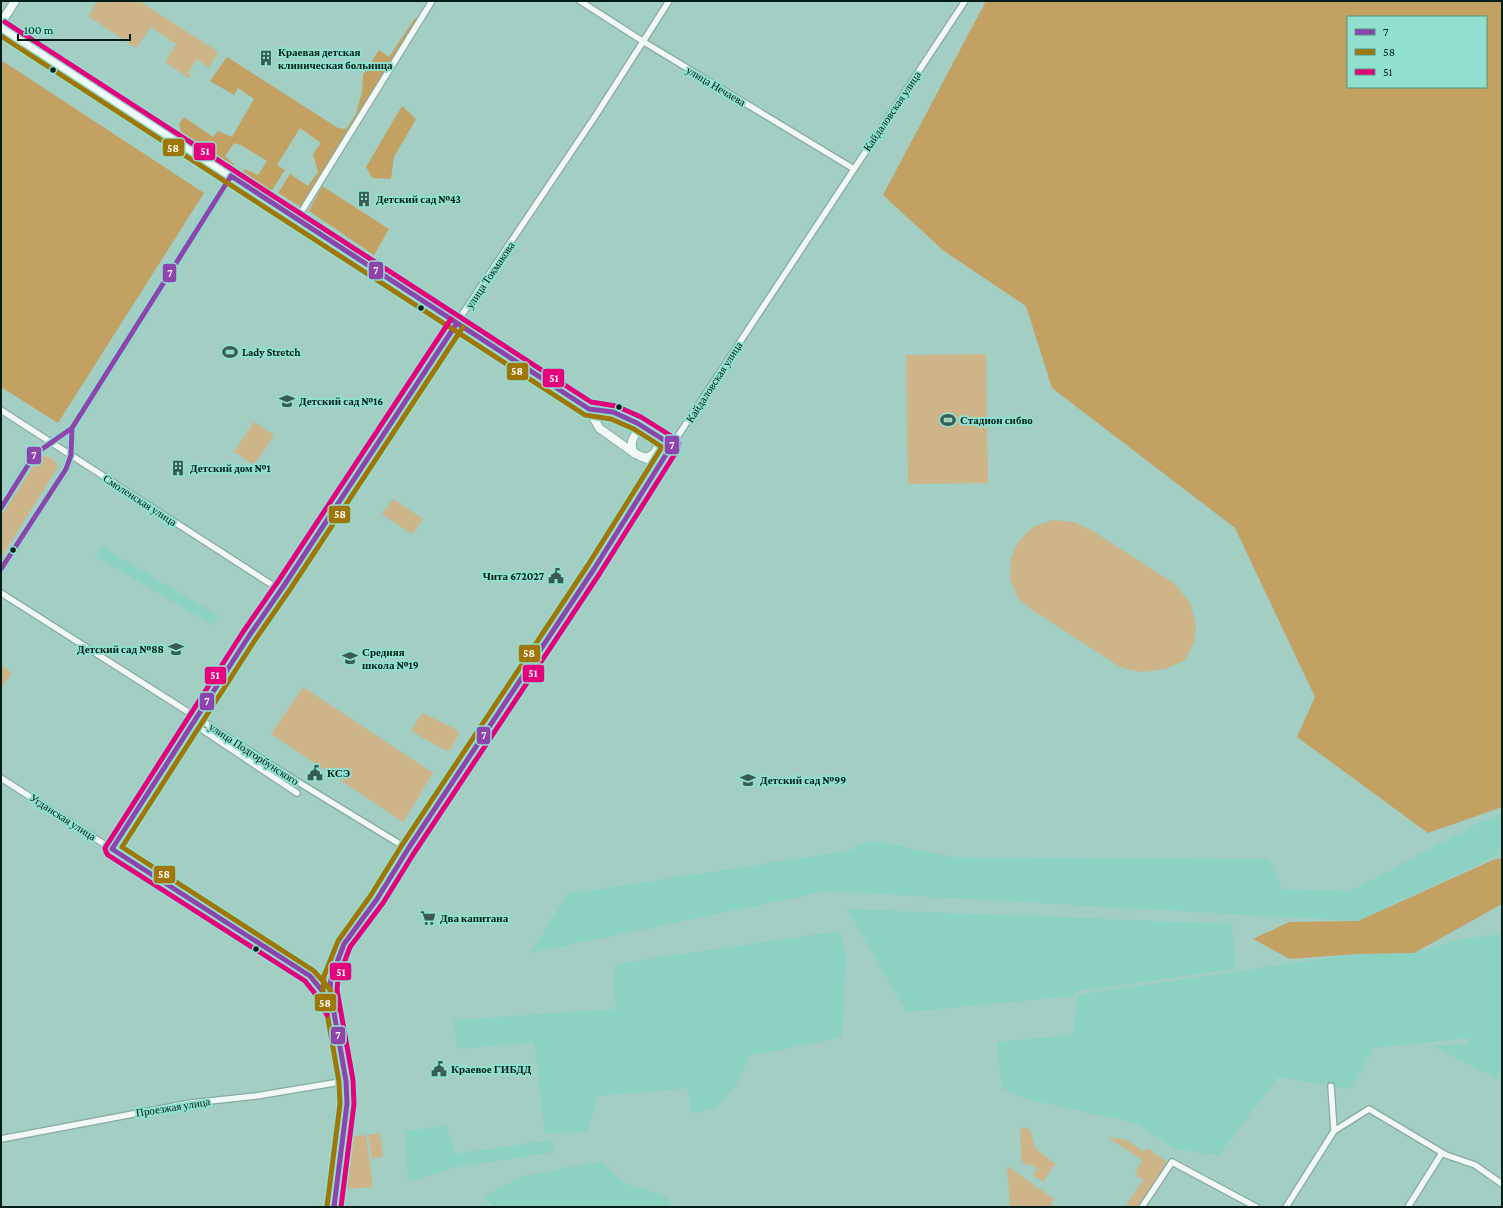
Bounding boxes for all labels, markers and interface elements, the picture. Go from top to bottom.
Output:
scale bar [18,16,130,42]
legend [1347,16,1487,88]
text: 100 m [24,23,54,37]
text: 7 [1383,25,1389,39]
text: 58 [1383,45,1395,59]
place label: Краевая детская клиническая больница [278,46,393,71]
building icon: Краевая детская клиническая больница [257,49,275,67]
street label: улица Нечаева [684,64,748,108]
unlabelled marker [48,65,58,75]
text: 51 [1383,65,1393,79]
street label: Кайдаловская улица [861,69,923,153]
line badge: 58 [162,138,185,157]
text: 58 [167,142,179,154]
line badge: 51 [193,142,216,161]
text: 51 [200,145,210,157]
building icon: Детский сад №43 [355,190,373,208]
place label: Детский сад №43 [376,193,461,205]
street label: улица Токмакова [463,239,517,311]
line badge: 7 [368,261,384,280]
line badge: 7 [162,263,177,283]
text: 7 [373,264,379,276]
text: 7 [167,267,173,279]
unlabelled marker [416,303,426,313]
street label: Кайдаловская улица [683,339,745,425]
sports icon: Lady Stretch [221,343,239,361]
place label: Lady Stretch [242,346,301,358]
line badge: 58 [506,362,529,381]
text: 58 [511,365,523,377]
line badge: 51 [542,368,565,388]
text: 51 [549,372,559,384]
school or university icon: Детский сад №16 [278,392,296,410]
place label: Детский сад №16 [299,395,383,407]
unlabelled marker [614,402,624,412]
sports icon: Стадион сибво [939,411,957,429]
place label: Стадион сибво [960,414,1033,426]
line badge: 7 [664,435,680,455]
text: 7 [669,439,675,451]
line badge: 7 [26,446,42,465]
text: 7 [31,449,37,461]
building icon: Детский дом №1 [169,459,187,477]
place label: Детский дом №1 [190,462,271,474]
street label: Смоленская улица [101,472,179,528]
line badge: 58 [328,505,351,524]
text: 58 [334,508,346,520]
unlabelled marker [8,545,18,555]
public building icon: Чита 672027 [547,567,565,585]
place label: Чита 672027 [483,570,544,582]
school or university icon: Детский сад №88 [167,640,185,658]
place label: Детский сад №88 [77,643,164,655]
line badge: 58 [518,644,541,663]
place label: Средняя школа №19 [362,646,419,671]
text: 58 [523,647,535,659]
school or university icon: Средняя школа №19 [341,649,359,667]
line badge: 51 [522,664,545,683]
line badge: 51 [204,666,227,685]
text: 51 [528,667,538,679]
text: 51 [210,669,220,681]
line badge: 7 [199,692,215,711]
text: 7 [204,695,210,707]
street label: улица Подгорбунского [207,720,302,788]
line badge: 7 [476,726,491,745]
text: 7 [481,729,487,741]
public building icon: КСЭ [306,764,324,782]
place label: КСЭ [327,767,350,779]
school or university icon: Детский сад №99 [739,771,757,789]
place label: Детский сад №99 [760,774,846,786]
street label: Угданская улица [28,791,98,843]
line badge: 58 [153,865,176,884]
text: 58 [158,868,170,880]
supermarket icon: Два капитана [419,909,437,927]
place label: Два капитана [440,912,509,924]
unlabelled marker [251,944,261,954]
line badge: 51 [329,962,352,981]
text: 51 [336,966,346,978]
line badge: 58 [314,993,337,1012]
text: 58 [319,997,331,1009]
line badge: 7 [330,1026,346,1045]
text: 7 [335,1029,341,1041]
public building icon: Краевое ГИБДД [430,1060,448,1078]
place label: Краевое ГИБДД [451,1063,532,1075]
street label: Проезжая улица [135,1095,211,1119]

